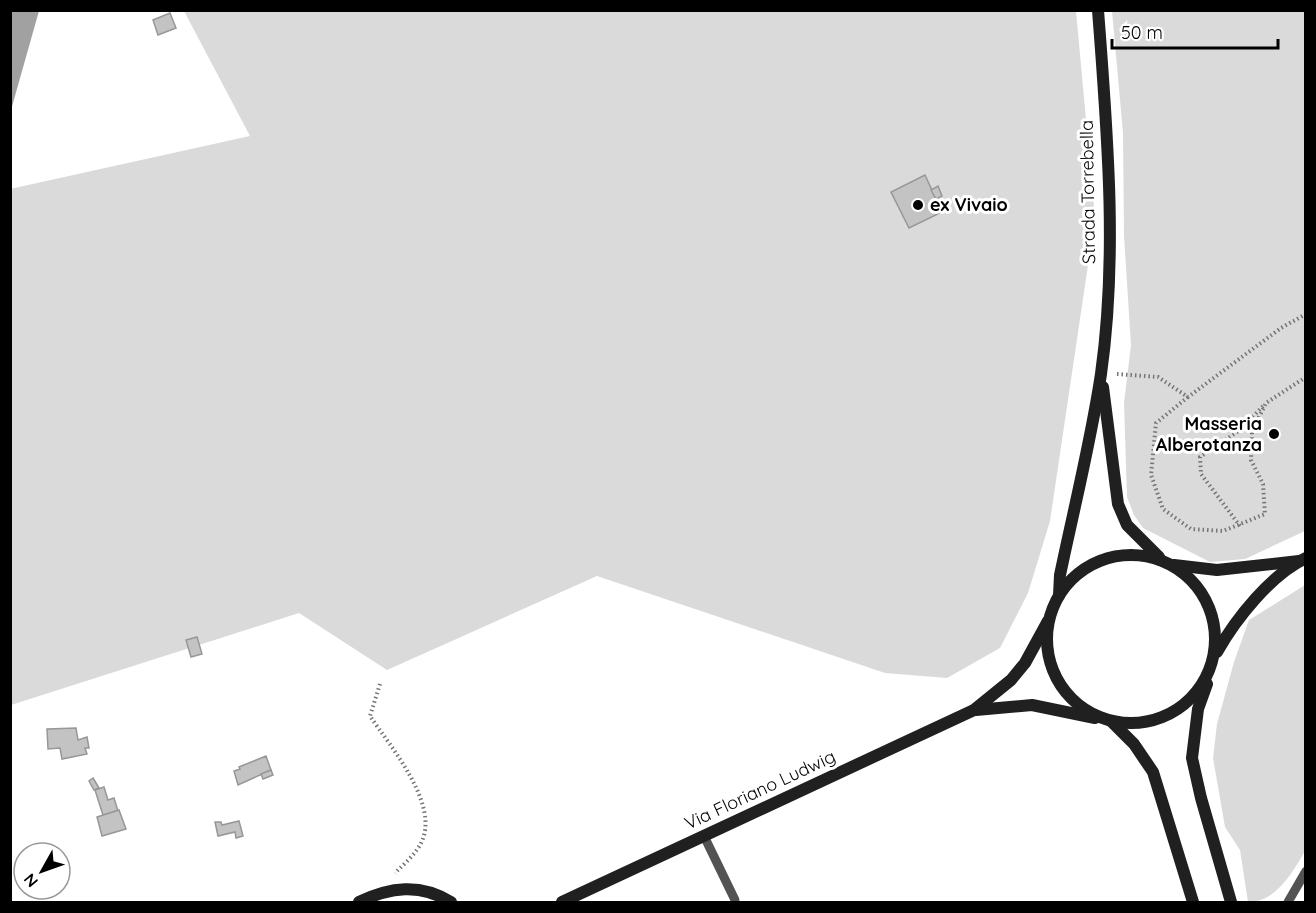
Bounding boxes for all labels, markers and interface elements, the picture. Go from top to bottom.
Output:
scale bar [1112,12,1278,50]
text: 50 m [1121,21,1163,44]
street label: Strada Torrebella [1075,120,1100,264]
place label: ex Vivaio [930,193,1008,216]
marker: ex Vivaio [911,198,925,212]
place label: Masseria Alberotanza [1156,412,1262,456]
marker: Masseria Alberotanza [1267,427,1281,441]
street label: Via Floriano Ludwig [681,744,839,835]
north arrow [12,841,72,901]
text: N [19,870,42,892]

